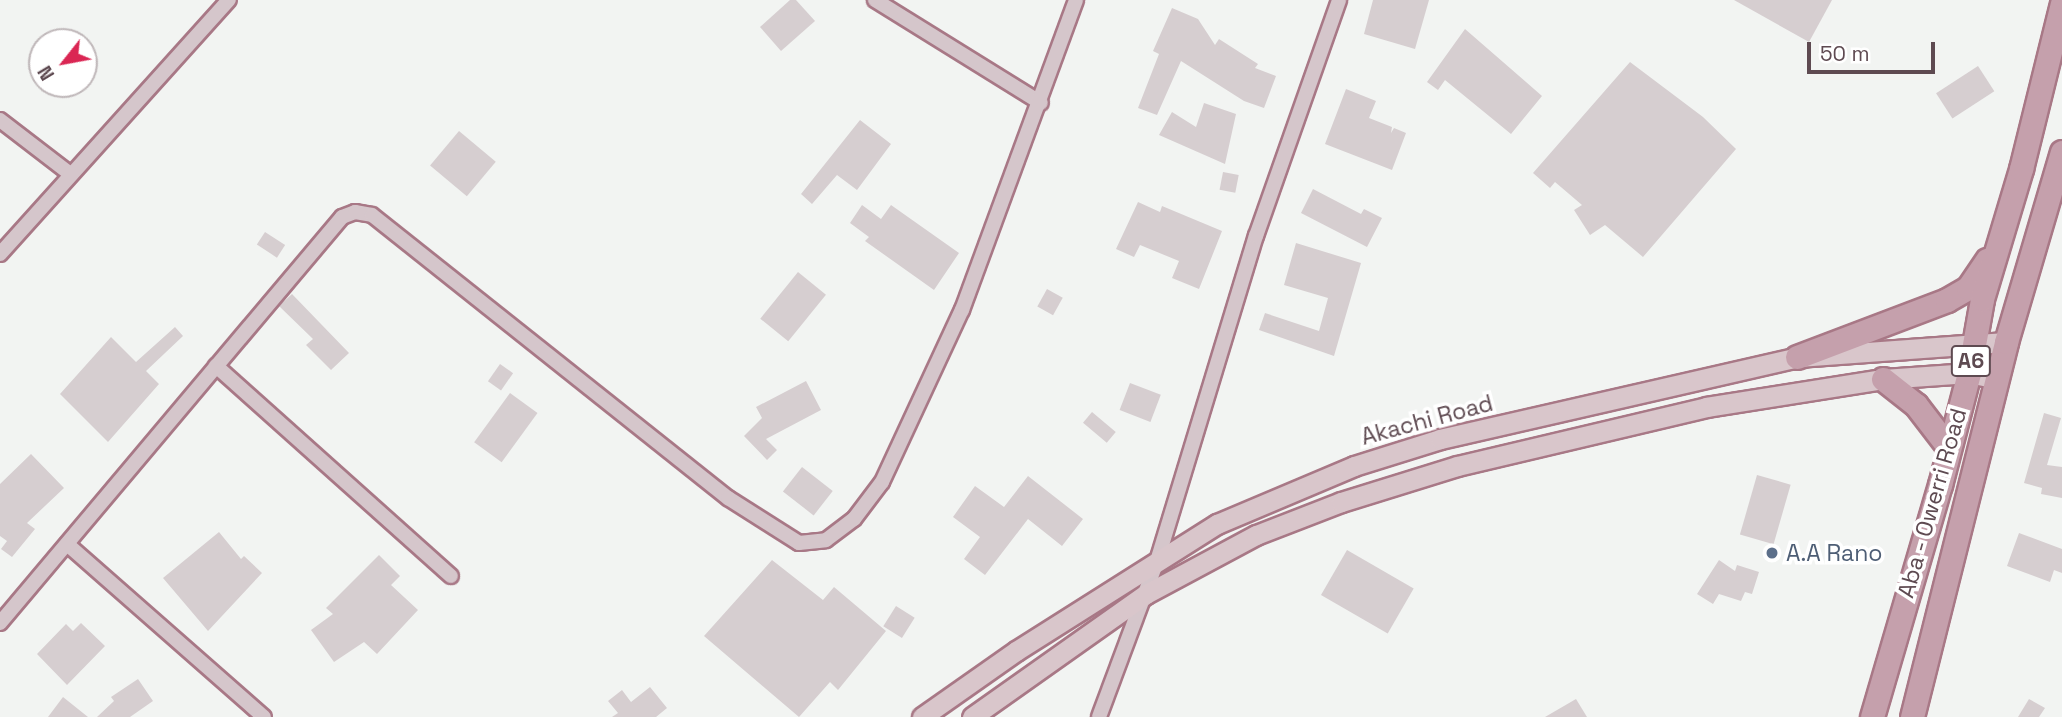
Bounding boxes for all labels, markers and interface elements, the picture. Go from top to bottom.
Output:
north arrow [28,28,98,98]
scale bar [1810,28,1938,72]
text: 50 m [1820,40,1870,67]
text: N [32,61,60,85]
road number: A6 [1950,344,1992,378]
street label: Akachi Road [1358,389,1496,451]
street label: Aba - Owerri Road [1892,404,1972,602]
place label: A.A Rano [1786,539,1883,567]
marker: A.A Rano [1764,545,1780,561]

